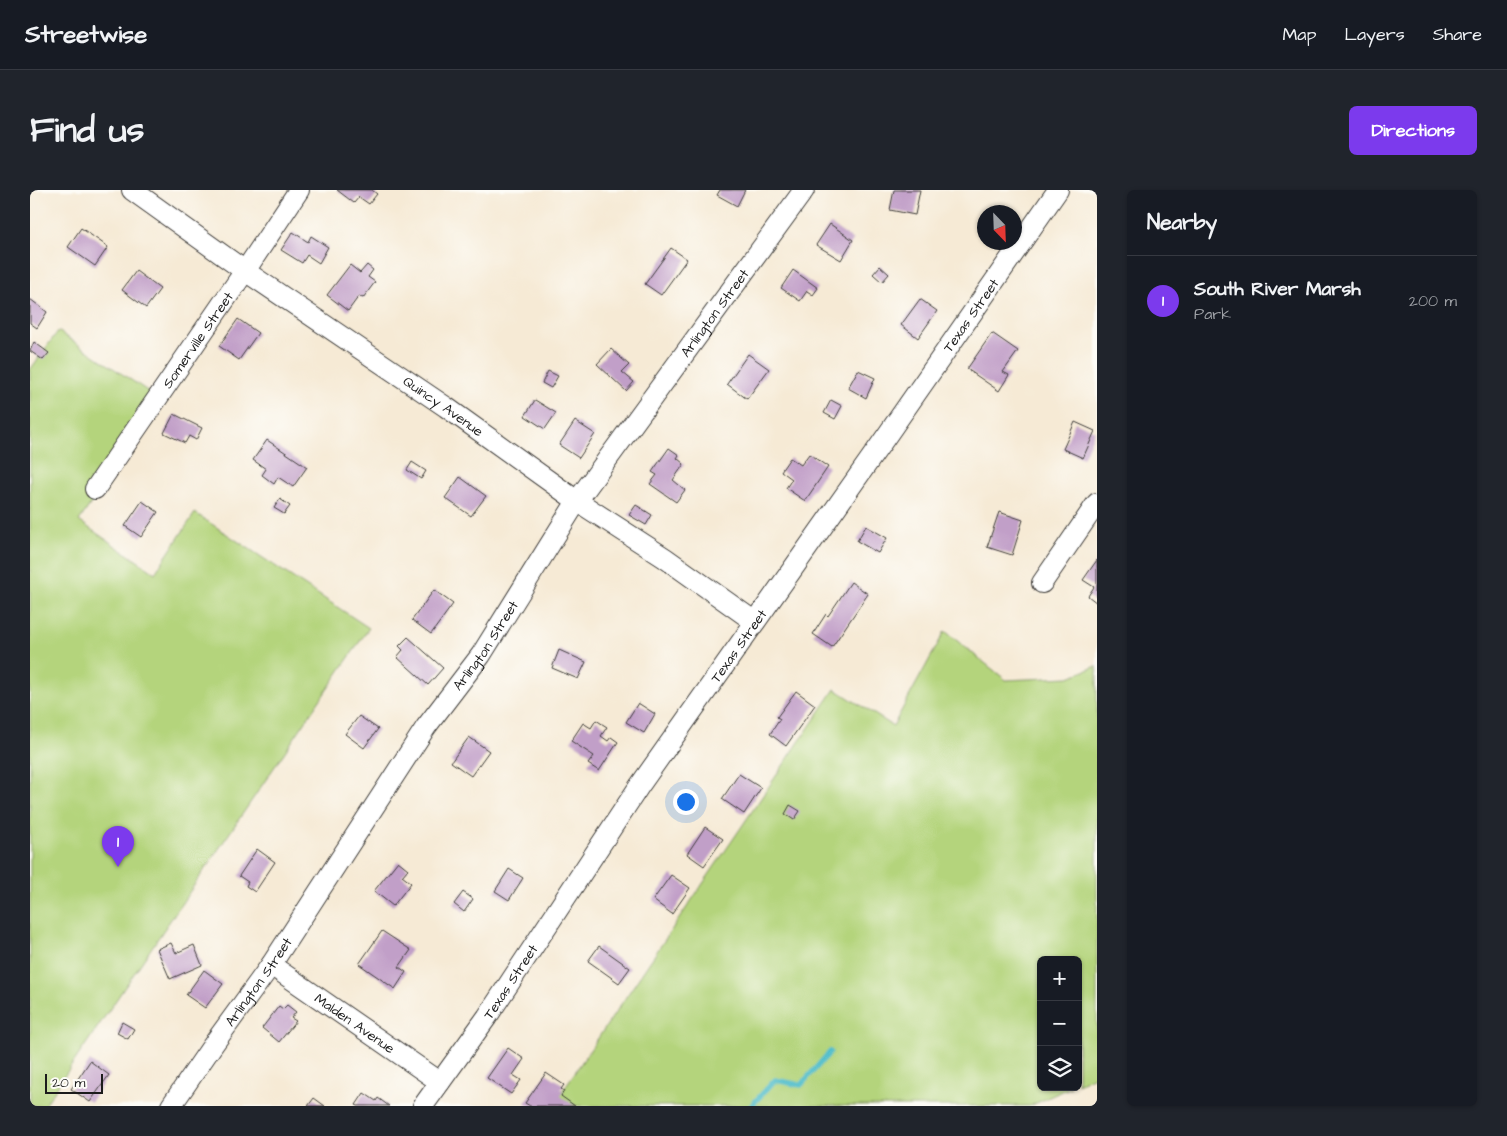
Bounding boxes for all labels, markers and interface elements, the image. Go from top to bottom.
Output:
text: Streetwise [25,18,147,52]
text: Map [1282,22,1316,47]
text: Layers [1344,22,1405,47]
text: Share [1433,22,1482,47]
text: Find us [30,106,144,155]
button: Directions [1349,106,1477,155]
north arrow [977,205,1022,250]
text: Nearby [1147,208,1217,237]
street label: Arlington Street [676,265,754,362]
street label: Texas Street [939,275,1004,357]
text: South River Marsh [1194,276,1361,303]
street label: Somerville Street [158,288,239,393]
text: 1 [1162,290,1164,312]
text: 200 m [1409,290,1457,312]
text: Park [1194,303,1231,325]
street label: Quincy Avenue [399,372,488,442]
street label: Arlington Street [448,597,524,695]
street label: Texas Street [706,605,772,687]
your location [673,789,699,815]
pin: 1 [102,826,134,867]
street label: Arlington Street [221,933,298,1031]
street label: Texas Street [479,941,543,1024]
map controls [1037,956,1082,1091]
button: + [1037,956,1082,1001]
street label: Malden Avenue [310,989,399,1059]
button: − [1037,1001,1082,1046]
button: layers [1037,1046,1082,1091]
scale bar [45,1071,102,1094]
text: 20 m [52,1073,85,1093]

